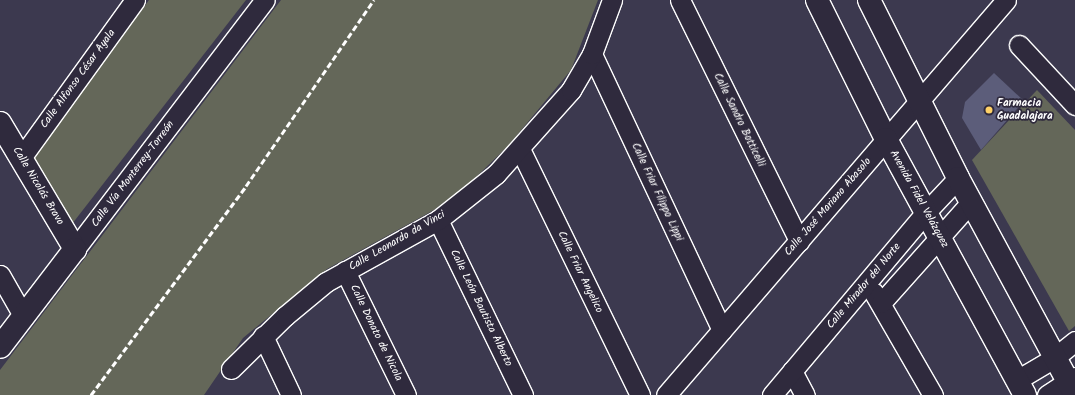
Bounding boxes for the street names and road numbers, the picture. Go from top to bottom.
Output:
street label: Calle Alfonso César Ayala [38,27,118,131]
street label: Calle Sandro Botticelli [711,71,767,169]
street label: Calle Vía Monterrey-Torreón [89,118,177,230]
street label: Calle Friar Filippo Lippi [628,141,686,243]
street label: Calle Nicolás Bravo [9,145,67,227]
street label: Avenida Fidel Velázquez [887,148,951,250]
street label: Calle José Mariano Abasolo [782,155,874,259]
street label: Calle Leonardo da Vinci [347,208,447,274]
street label: Calle Friar Angelico [554,229,606,315]
street label: Calle Mirador del Norte [824,240,904,332]
street label: Calle León Bautista Alberto [447,247,515,369]
street label: Calle Donato de Nicola [347,283,405,383]

